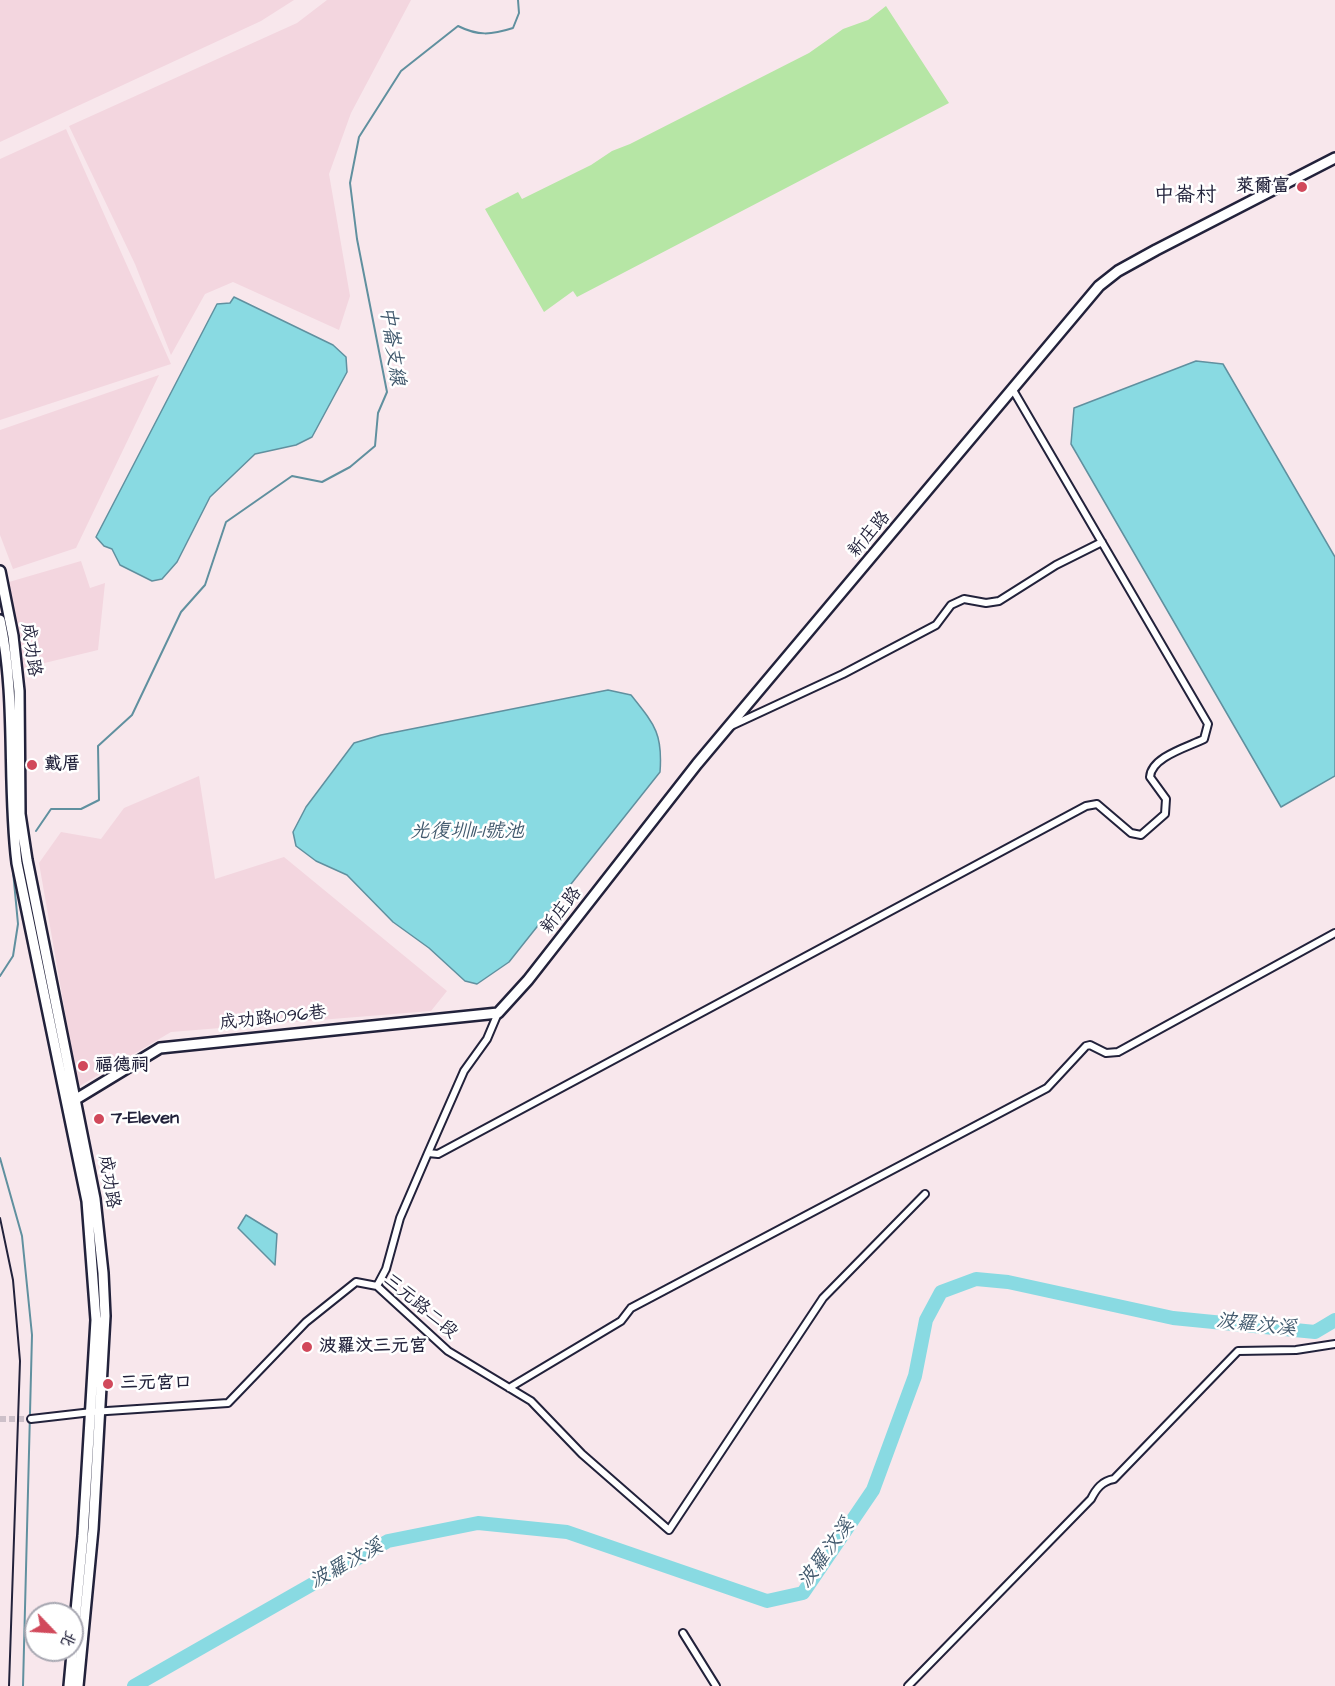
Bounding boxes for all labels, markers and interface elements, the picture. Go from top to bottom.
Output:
place label: 萊爾富 [1236,176,1290,198]
marker: 萊爾富 [1295,180,1309,194]
district label: 中崙村 [1154,184,1216,210]
water label: 中崙支線 [374,305,408,387]
street label: 新庄路 [844,507,896,563]
street label: 成功路 [16,622,44,678]
place label: 戴厝 [44,754,80,776]
marker: 戴厝 [25,758,39,772]
water label: 光復圳11-1號池 [410,821,524,845]
street label: 新庄路 [537,883,587,939]
street label: 成功路1096巷 [219,1003,327,1035]
place label: 福德祠 [95,1055,149,1077]
marker: 福德祠 [76,1059,90,1073]
place label: 7-Eleven [111,1108,179,1130]
marker: 7-Eleven [92,1112,106,1126]
street label: 成功路 [93,1154,123,1210]
street label: 三元路二段 [379,1270,461,1344]
water label: 波羅汶溪 [1215,1310,1297,1342]
place label: 波羅汶三元宮 [319,1336,427,1358]
marker: 波羅汶三元宮 [300,1340,314,1354]
place label: 三元宮口 [120,1373,192,1395]
marker: 三元宮口 [101,1377,115,1391]
water label: 波羅汶溪 [794,1515,860,1593]
water label: 波羅汶溪 [306,1535,388,1595]
north arrow [24,1602,84,1662]
text: 北 [55,1627,82,1651]

